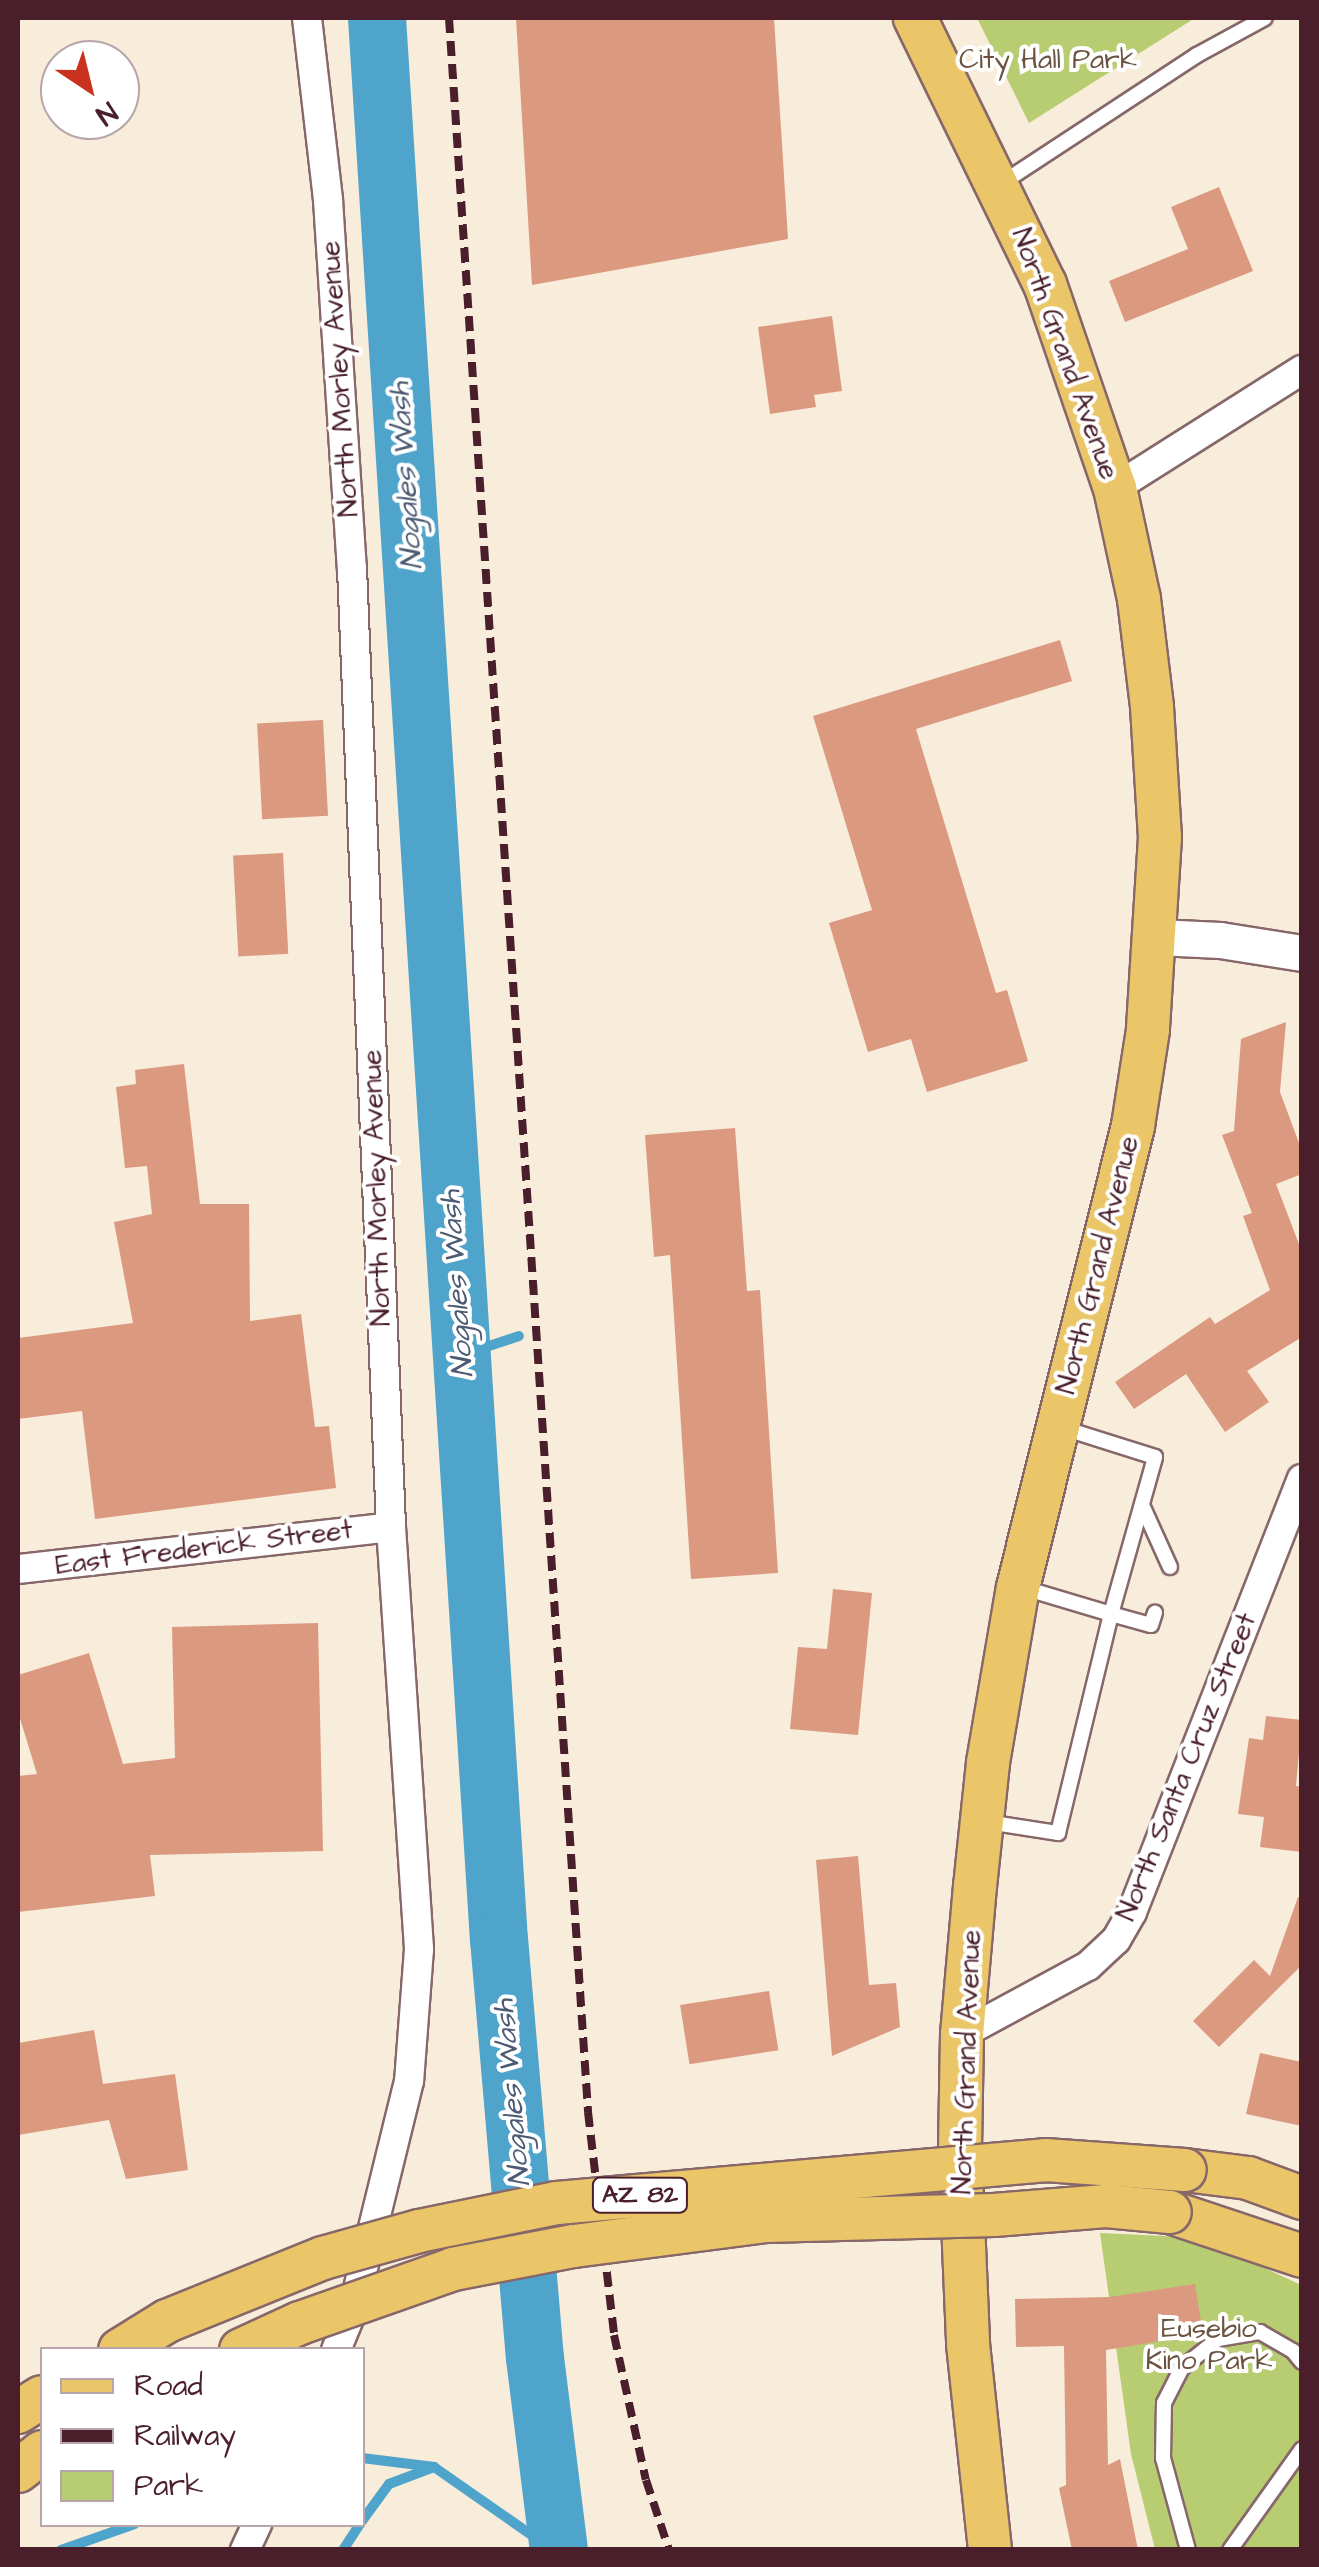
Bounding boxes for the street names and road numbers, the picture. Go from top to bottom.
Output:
street label: North Grand Avenue [1004,224,1126,484]
street label: North Morley Avenue [314,240,366,518]
street label: North Morley Avenue [355,1049,399,1327]
street label: North Grand Avenue [1050,1132,1146,1398]
street label: East Frederick Street [54,1513,354,1583]
street label: North Santa Cruz Street [1110,1608,1264,1926]
street label: North Grand Avenue [946,1929,988,2195]
road number: AZ 82 [590,2175,690,2215]

